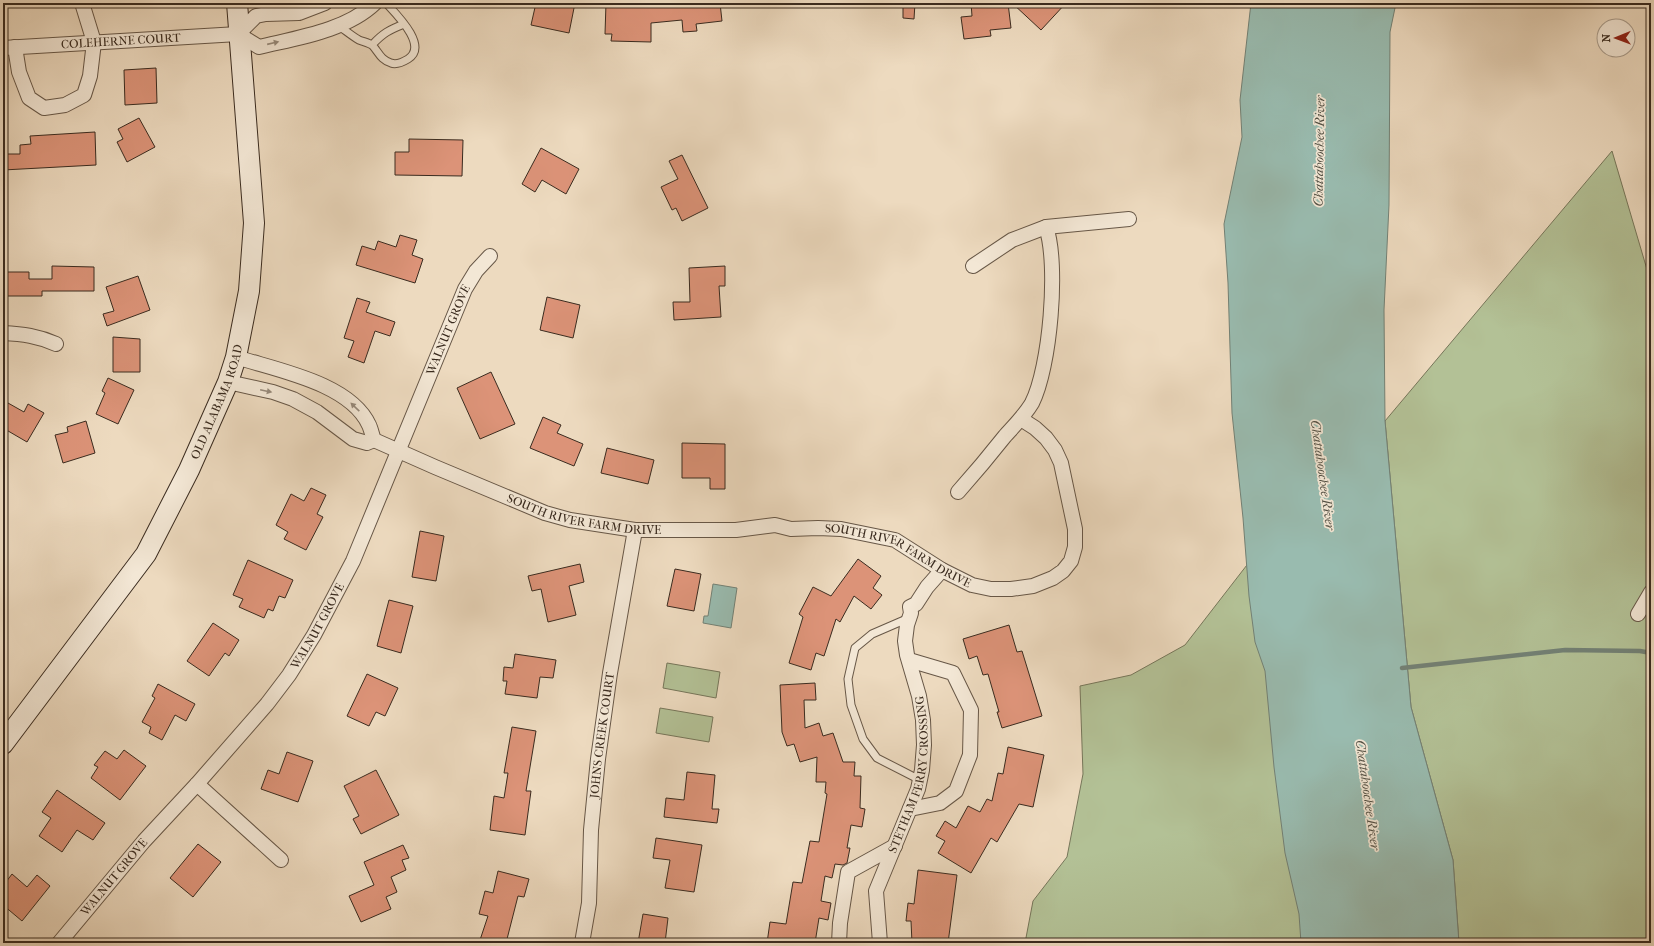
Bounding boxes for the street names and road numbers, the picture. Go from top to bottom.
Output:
street label: COLEHERNE COURT [61,30,182,52]
street label: WALNUT GROVE [423,282,473,378]
street label: OLD ALABAMA ROAD [188,343,245,462]
street label: SOUTH RIVER FARM DRIVE [505,491,661,537]
street label: SOUTH RIVER FARM DRIVE [825,521,973,590]
street label: WALNUT GROVE [287,581,347,672]
street label: JOHNS CREEK COURT [587,670,617,800]
street label: STETHAM FERRY CROSSING [885,694,931,855]
street label: WALNUT GROVE [77,835,150,919]

